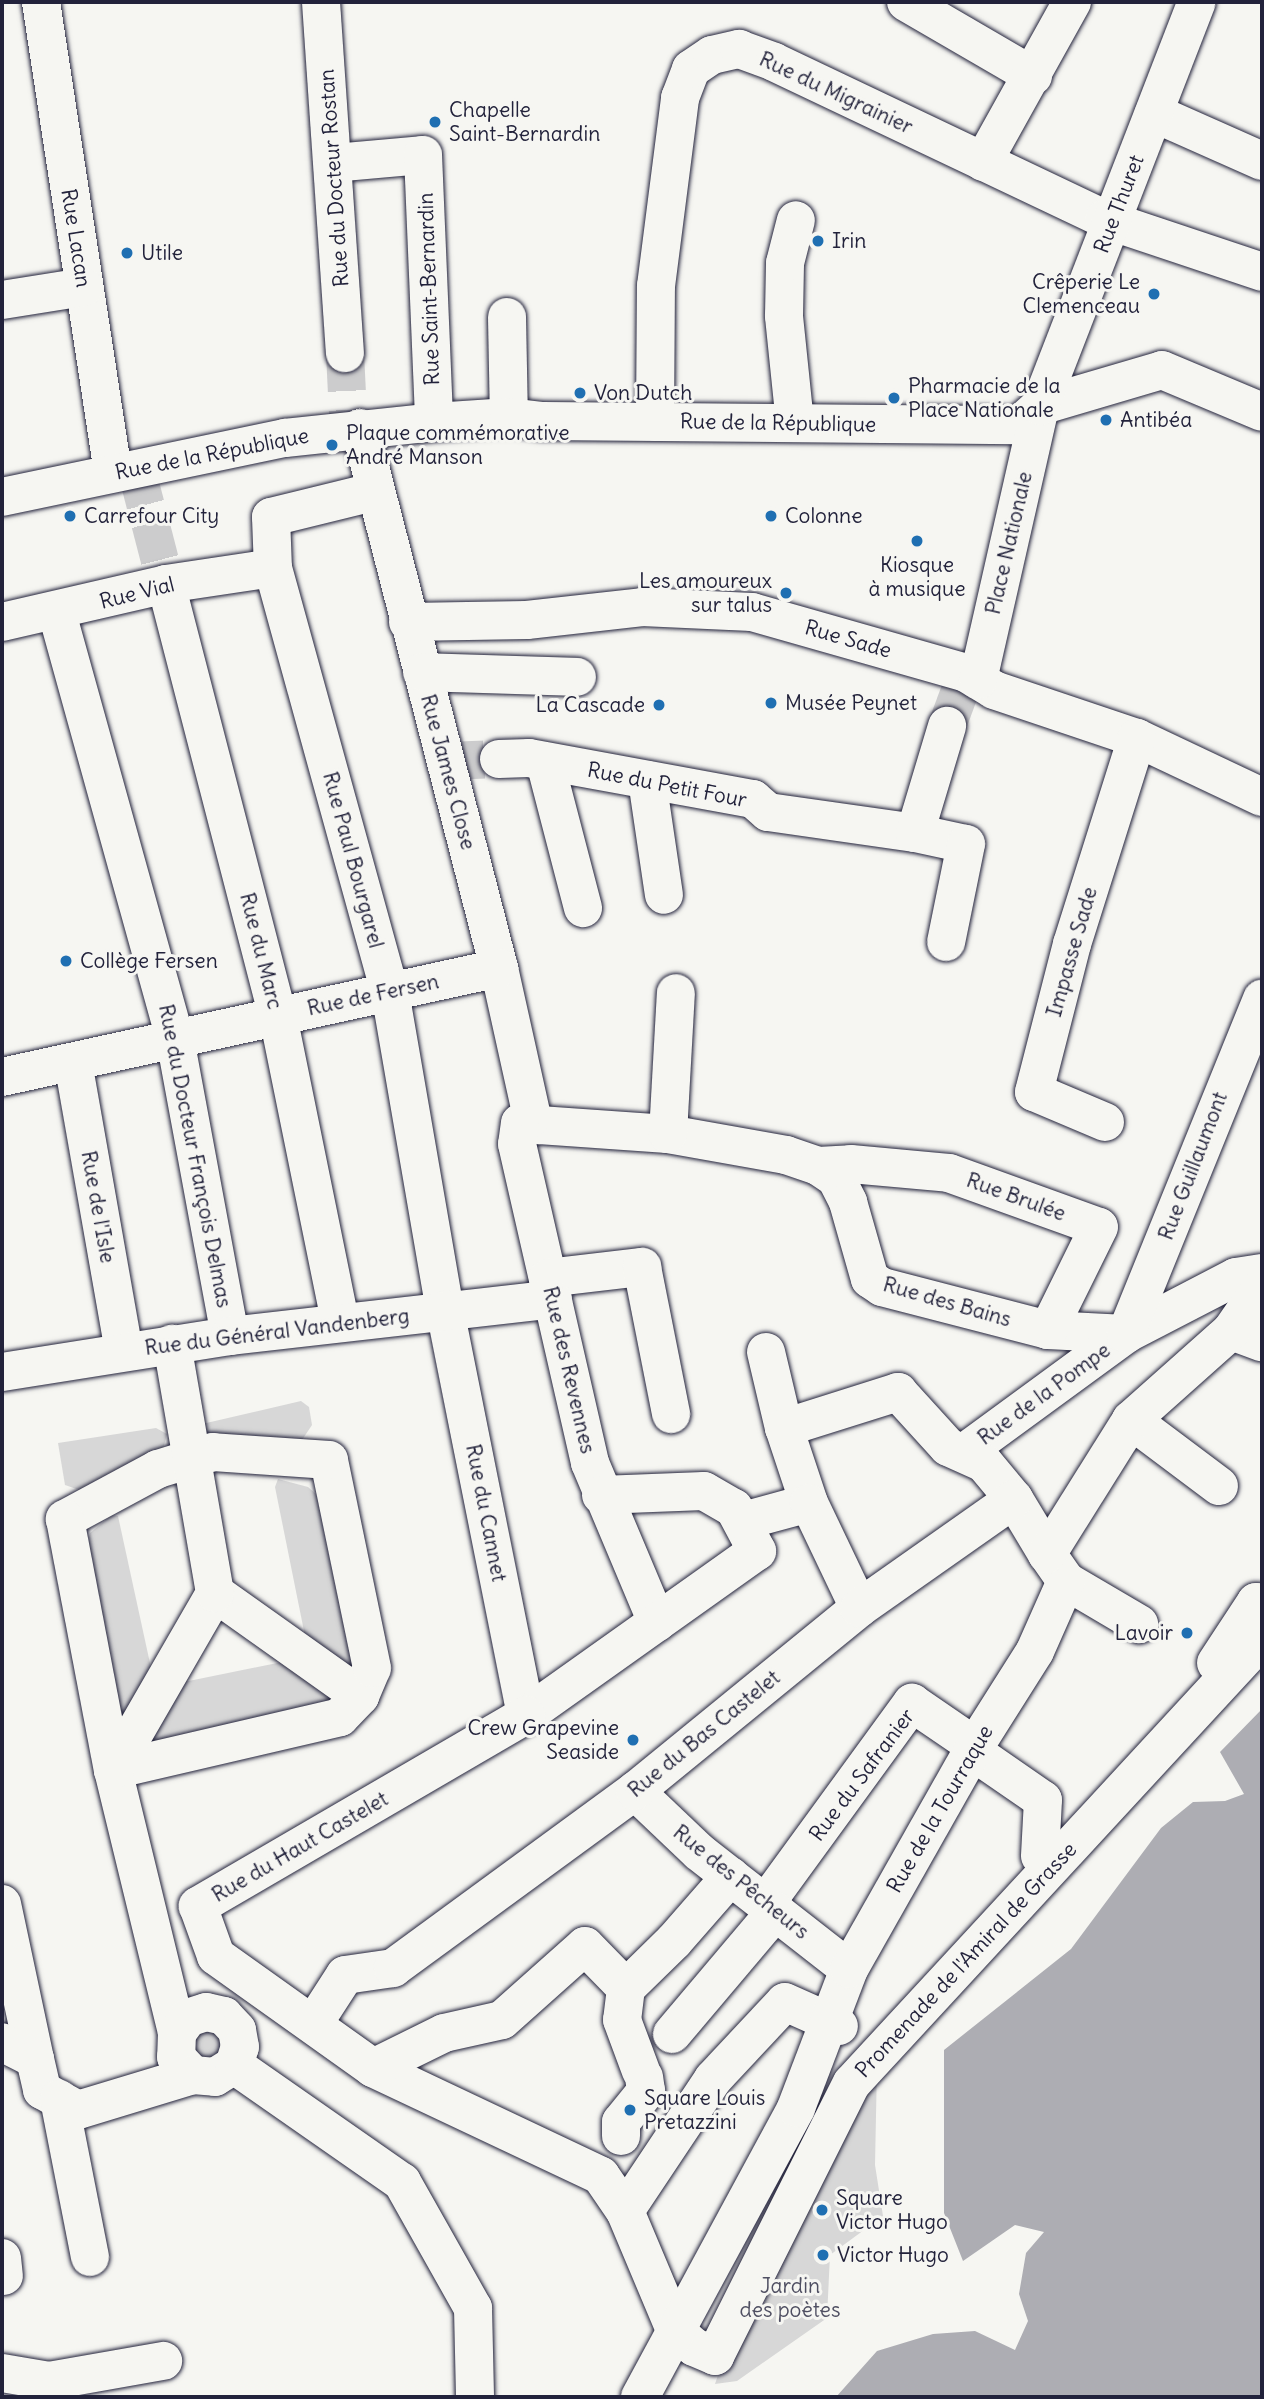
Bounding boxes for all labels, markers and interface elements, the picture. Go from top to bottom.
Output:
street label: Rue du Migrainier [755,46,917,140]
street label: Rue du Docteur Rostan [314,68,354,288]
place label: Chapelle Saint-Bernardin [449,97,600,147]
marker: Chapelle Saint-Bernardin [427,114,443,130]
street label: Rue Thuret [1089,151,1149,257]
street label: Rue Lacan [56,187,96,289]
street label: Rue Saint-Bernardin [413,192,445,386]
place label: Irin [832,228,866,254]
marker: Irin [810,233,826,249]
place label: Utile [141,240,183,266]
marker: Utile [119,245,135,261]
place label: Crêperie Le Clemenceau [1022,269,1140,319]
marker: Crêperie Le Clemenceau [1146,286,1162,302]
place label: Pharmacie de la Place Nationale [908,373,1061,423]
place label: Von Dutch [594,380,692,406]
marker: Von Dutch [572,385,588,401]
marker: Pharmacie de la Place Nationale [886,390,902,406]
place label: Antibéa [1120,407,1192,433]
street label: Rue de la République [680,409,876,437]
marker: Antibéa [1098,412,1114,428]
place label: Plaque commémorative André Manson [346,420,570,470]
street label: Rue de la République [113,423,311,485]
marker: Plaque commémorative André Manson [324,437,340,453]
street label: Place Nationale [980,469,1038,617]
place label: Carrefour City [84,503,219,529]
place label: Colonne [785,503,863,529]
marker: Carrefour City [62,508,78,524]
marker: Colonne [763,508,779,524]
marker: Kiosque à musique [909,533,925,549]
place label: Kiosque à musique [869,552,965,602]
place label: Les amoureux sur talus [639,568,772,618]
street label: Rue Vial [97,572,177,614]
marker: Les amoureux sur talus [778,585,794,601]
street label: Rue Sade [802,615,894,663]
place label: Musée Peynet [785,690,917,716]
street label: Rue James Close [415,692,481,852]
place label: La Cascade [536,692,645,718]
marker: Musée Peynet [763,695,779,711]
marker: La Cascade [651,697,667,713]
street label: Rue du Petit Four [585,757,749,813]
street label: Rue Paul Bourgarel [317,769,389,951]
street label: Impasse Sade [1041,884,1103,1020]
street label: Rue du Marc [234,890,288,1012]
place label: Collège Fersen [80,948,218,974]
marker: Collège Fersen [58,953,74,969]
street label: Rue de Fersen [305,969,441,1021]
street label: Rue du Docteur François Delmas [153,1002,237,1310]
street label: Rue Guillaumont [1153,1088,1233,1244]
street label: Rue de l'Isle [76,1149,120,1265]
street label: Rue Brulée [963,1167,1069,1227]
street label: Rue des Bains [880,1272,1014,1332]
street label: Rue des Revennes [538,1284,600,1456]
street label: Rue du Général Vandenberg [143,1303,411,1361]
street label: Rue de la Pompe [973,1337,1115,1451]
street label: Rue du Cannet [460,1442,512,1584]
place label: Lavoir [1114,1620,1173,1646]
marker: Lavoir [1179,1625,1195,1641]
street label: Rue du Bas Castelet [623,1665,785,1803]
street label: Rue du Safranier [804,1704,920,1846]
place label: Crew Grapevine Seaside [467,1715,619,1765]
street label: Rue de la Tourraque [882,1721,998,1897]
marker: Crew Grapevine Seaside [625,1732,641,1748]
street label: Rue du Haut Castelet [207,1786,393,1908]
street label: Rue des Pêcheurs [668,1820,814,1944]
street label: Promenade de l'Amiral de Grasse [850,1837,1082,2083]
place label: Square Louis Pretazzini [644,2085,765,2135]
marker: Square Louis Pretazzini [622,2102,638,2118]
place label: Square Victor Hugo [836,2185,948,2235]
marker: Square Victor Hugo [814,2202,830,2218]
place label: Victor Hugo [837,2242,949,2268]
marker: Victor Hugo [815,2247,831,2263]
park label: Jardin des poètes [740,2273,840,2323]

